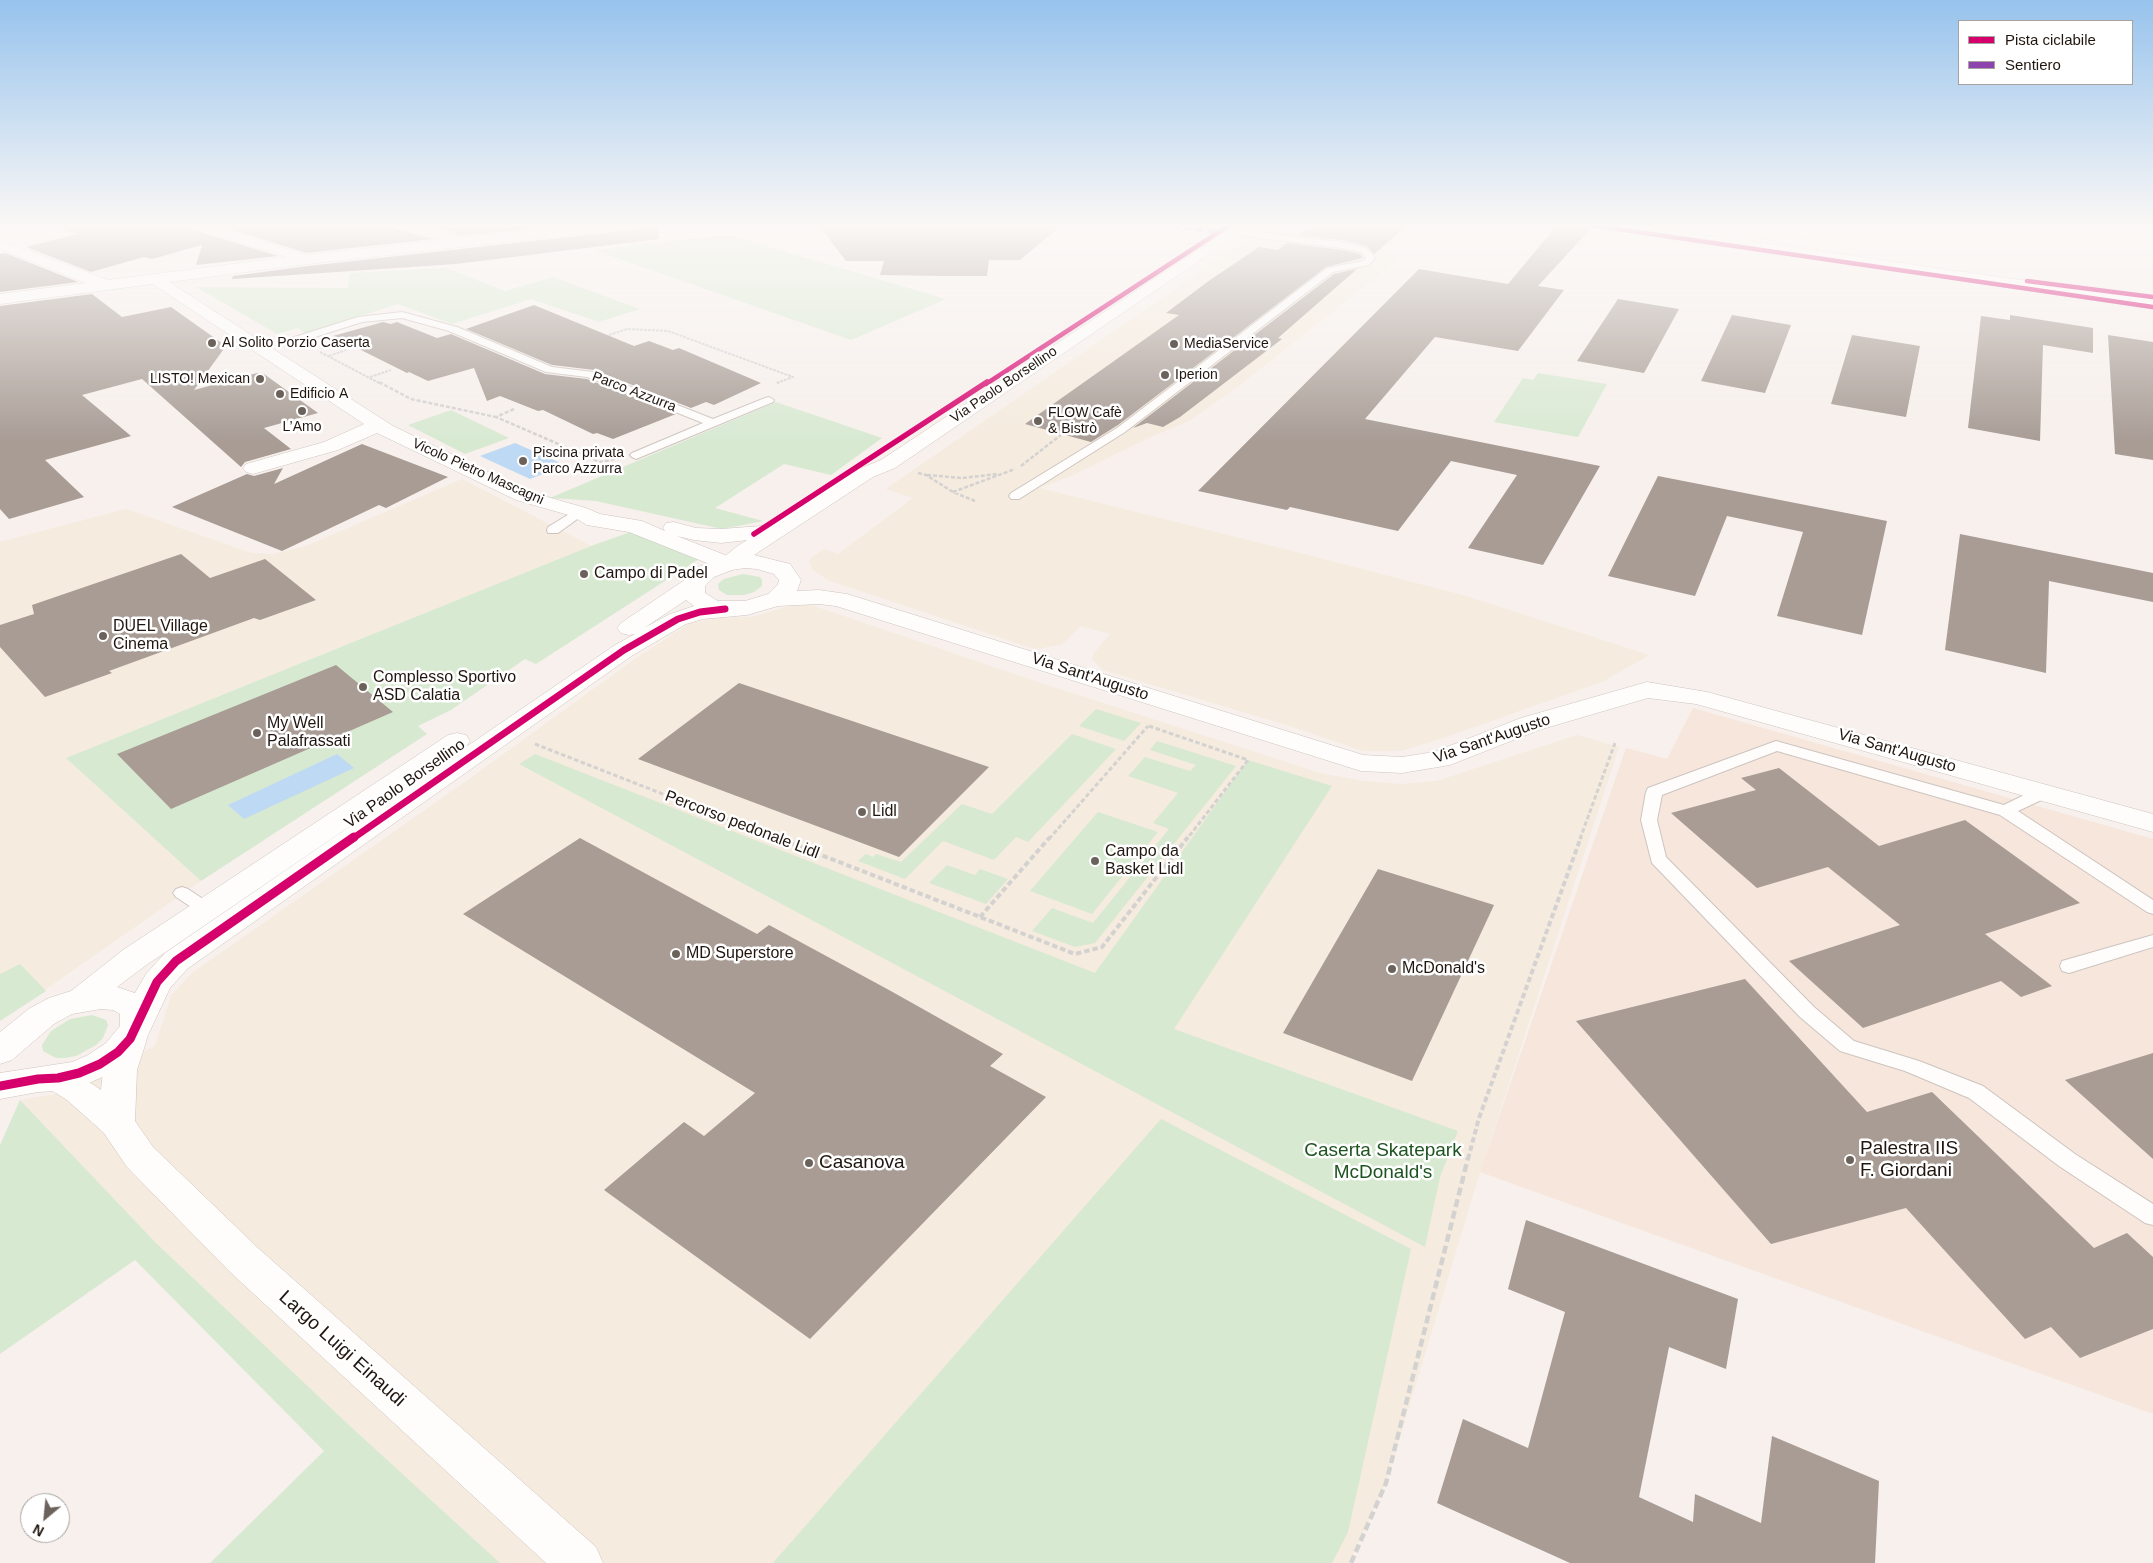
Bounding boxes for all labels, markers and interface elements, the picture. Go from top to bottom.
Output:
legend [1958,20,2133,85]
text: Pista ciclabile [2005,31,2096,48]
text: Sentiero [2005,56,2061,73]
place label: Al Solito Porzio Caserta [222,335,370,351]
place label: MediaService [1184,336,1269,352]
marker: Al Solito Porzio Caserta [206,337,218,349]
marker: MediaService [1168,338,1180,350]
street label: Via Paolo Borsellino [947,343,1061,427]
place label: Iperion [1175,367,1218,383]
street label: Parco Azzurra [590,368,678,416]
marker: Iperion [1159,369,1171,381]
place label: LISTO! Mexican [150,371,250,387]
marker: LISTO! Mexican [254,373,266,385]
place label: Edificio A [290,386,348,402]
marker: Edificio A [274,388,286,400]
marker: L’Amo [296,405,308,417]
place label: FLOW Cafè & Bistrò [1048,405,1122,438]
marker: FLOW Cafè & Bistrò [1032,415,1044,427]
place label: L’Amo [283,419,321,435]
street label: Vicolo Pietro Mascagni [410,435,546,509]
place label: Piscina privata Parco Azzurra [533,445,624,478]
marker: Piscina privata Parco Azzurra [517,455,529,467]
place label: Campo di Padel [594,564,708,584]
marker: Campo di Padel [578,568,590,580]
place label: DUEL Village Cinema [113,617,208,655]
marker: DUEL Village Cinema [97,630,109,642]
street label: Via Sant'Augusto [1029,649,1151,705]
place label: Complesso Sportivo ASD Calatia [373,668,516,706]
marker: Complesso Sportivo ASD Calatia [357,681,369,693]
street label: Via Sant'Augusto [1431,710,1553,768]
place label: My Well Palafrassati [267,714,351,752]
street label: Via Sant'Augusto [1836,725,1958,777]
marker: My Well Palafrassati [251,727,263,739]
street label: Via Paolo Borsellino [341,735,469,833]
street label: Percorso pedonale Lidl [662,787,822,863]
place label: Lidl [872,802,897,822]
marker: Lidl [856,806,868,818]
place label: Campo da Basket Lidl [1105,842,1183,880]
marker: Campo da Basket Lidl [1089,855,1101,867]
place label: MD Superstore [686,944,794,964]
marker: MD Superstore [670,948,682,960]
place label: McDonald's [1402,959,1485,979]
marker: McDonald's [1386,963,1398,975]
place label: Palestra IIS F. Giordani [1860,1138,1958,1182]
park label: Caserta Skatepark McDonald's [1304,1140,1462,1184]
place label: Casanova [819,1152,905,1174]
marker: Palestra IIS F. Giordani [1844,1154,1856,1166]
marker: Casanova [803,1157,815,1169]
street label: Largo Luigi Einaudi [274,1286,410,1412]
north arrow [20,1493,70,1543]
text: N [30,1521,47,1540]

